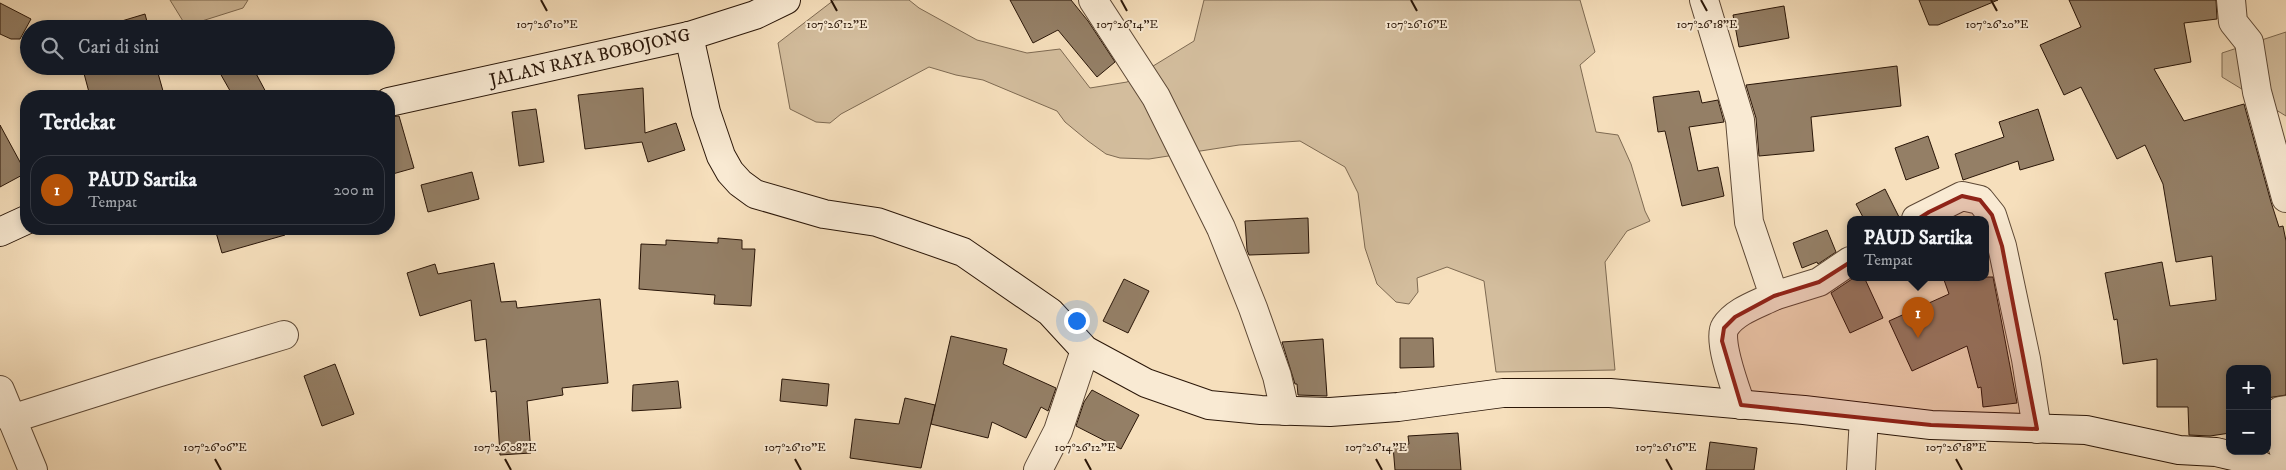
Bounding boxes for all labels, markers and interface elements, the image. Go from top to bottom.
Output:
text: 107°26'10"E [516,17,578,32]
text: 107°26'12"E [807,17,868,32]
text: 107°26'14"E [1096,17,1158,32]
text: 107°26'16"E [1386,17,1448,32]
text: 107°26'18"E [1676,17,1738,32]
text: 107°26'20"E [1966,17,2029,32]
search box [20,20,395,75]
street label: JALAN RAYA BOBOJONG [485,24,693,92]
icon: search [38,34,66,62]
text: Cari di sini [78,36,159,59]
text: Terdekat [40,110,115,136]
text: PAUD Sartika [88,169,197,192]
text: 1 [54,180,60,200]
text: 200 m [333,180,374,200]
text: Tempat [88,192,137,212]
popup [1847,216,1989,281]
text: PAUD Sartika [1864,227,1972,250]
text: Tempat [1864,250,1913,270]
pin: 1 [1902,297,1934,338]
your location [1064,308,1090,334]
map controls [2226,365,2271,455]
button: + [2226,365,2271,410]
button: − [2226,410,2271,455]
text: 107°26'06"E [183,440,247,455]
text: 107°26'08"E [473,440,537,455]
text: 107°26'10"E [764,440,826,455]
text: 107°26'12"E [1055,440,1116,455]
text: 107°26'14"E [1345,440,1407,455]
text: 107°26'16"E [1635,440,1697,455]
text: 107°26'18"E [1925,440,1987,455]

